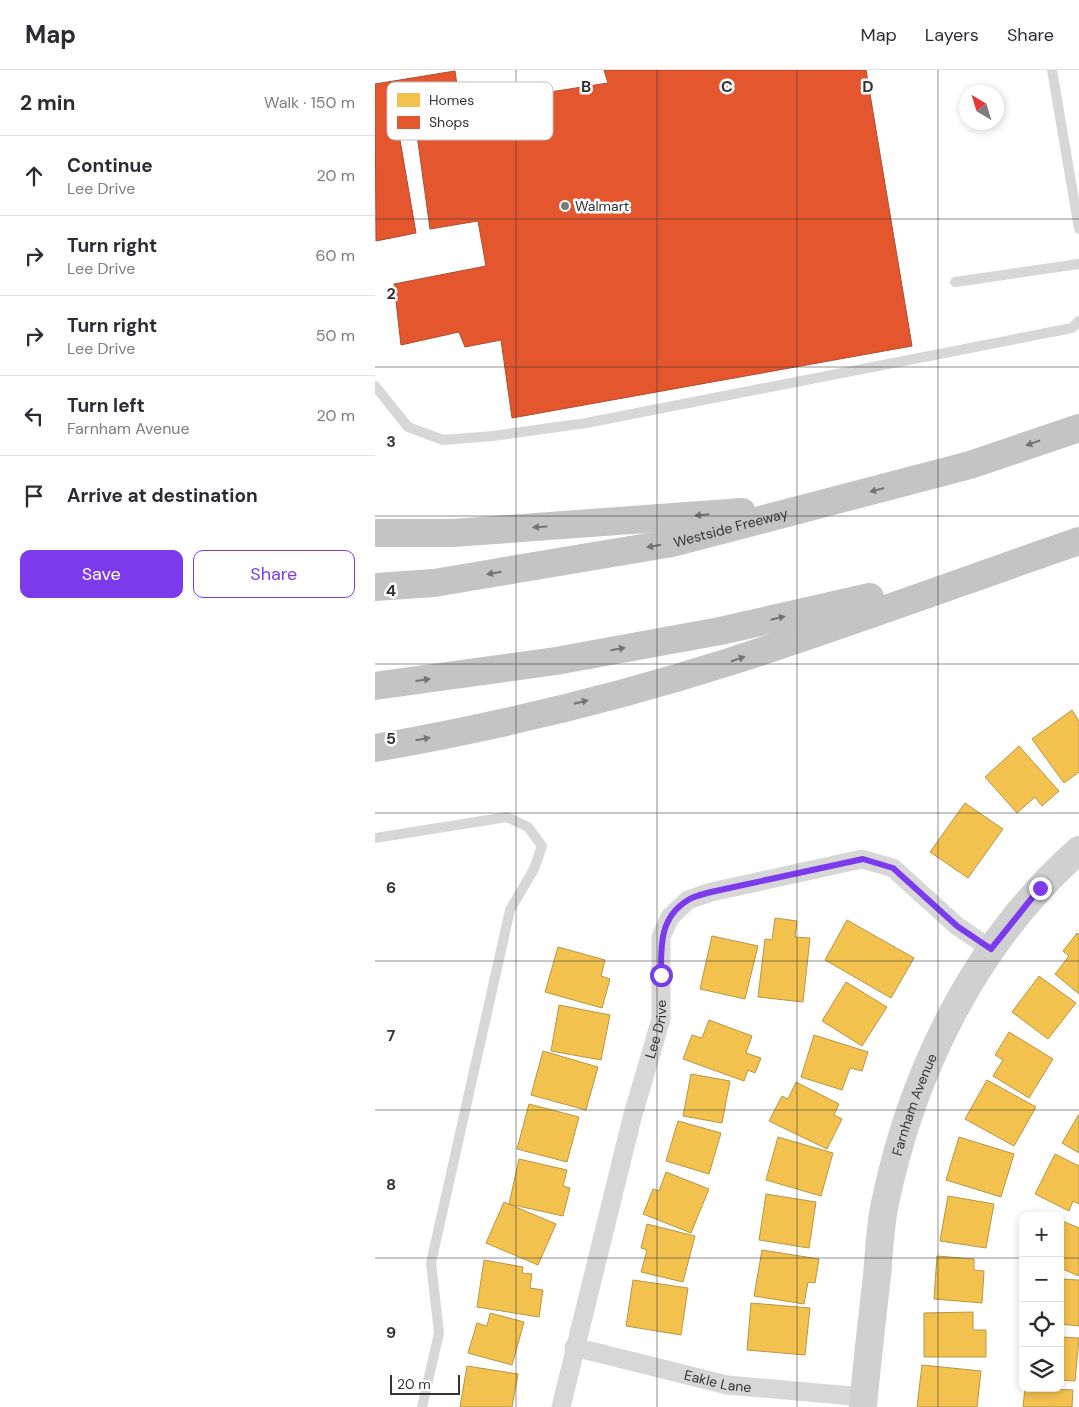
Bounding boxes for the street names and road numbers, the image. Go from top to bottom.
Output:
street label: Westside Freeway [671,504,790,551]
street label: Lee Drive [641,1000,670,1061]
street label: Farnham Avenue [888,1051,941,1158]
street label: Eakle Lane [682,1366,752,1396]

